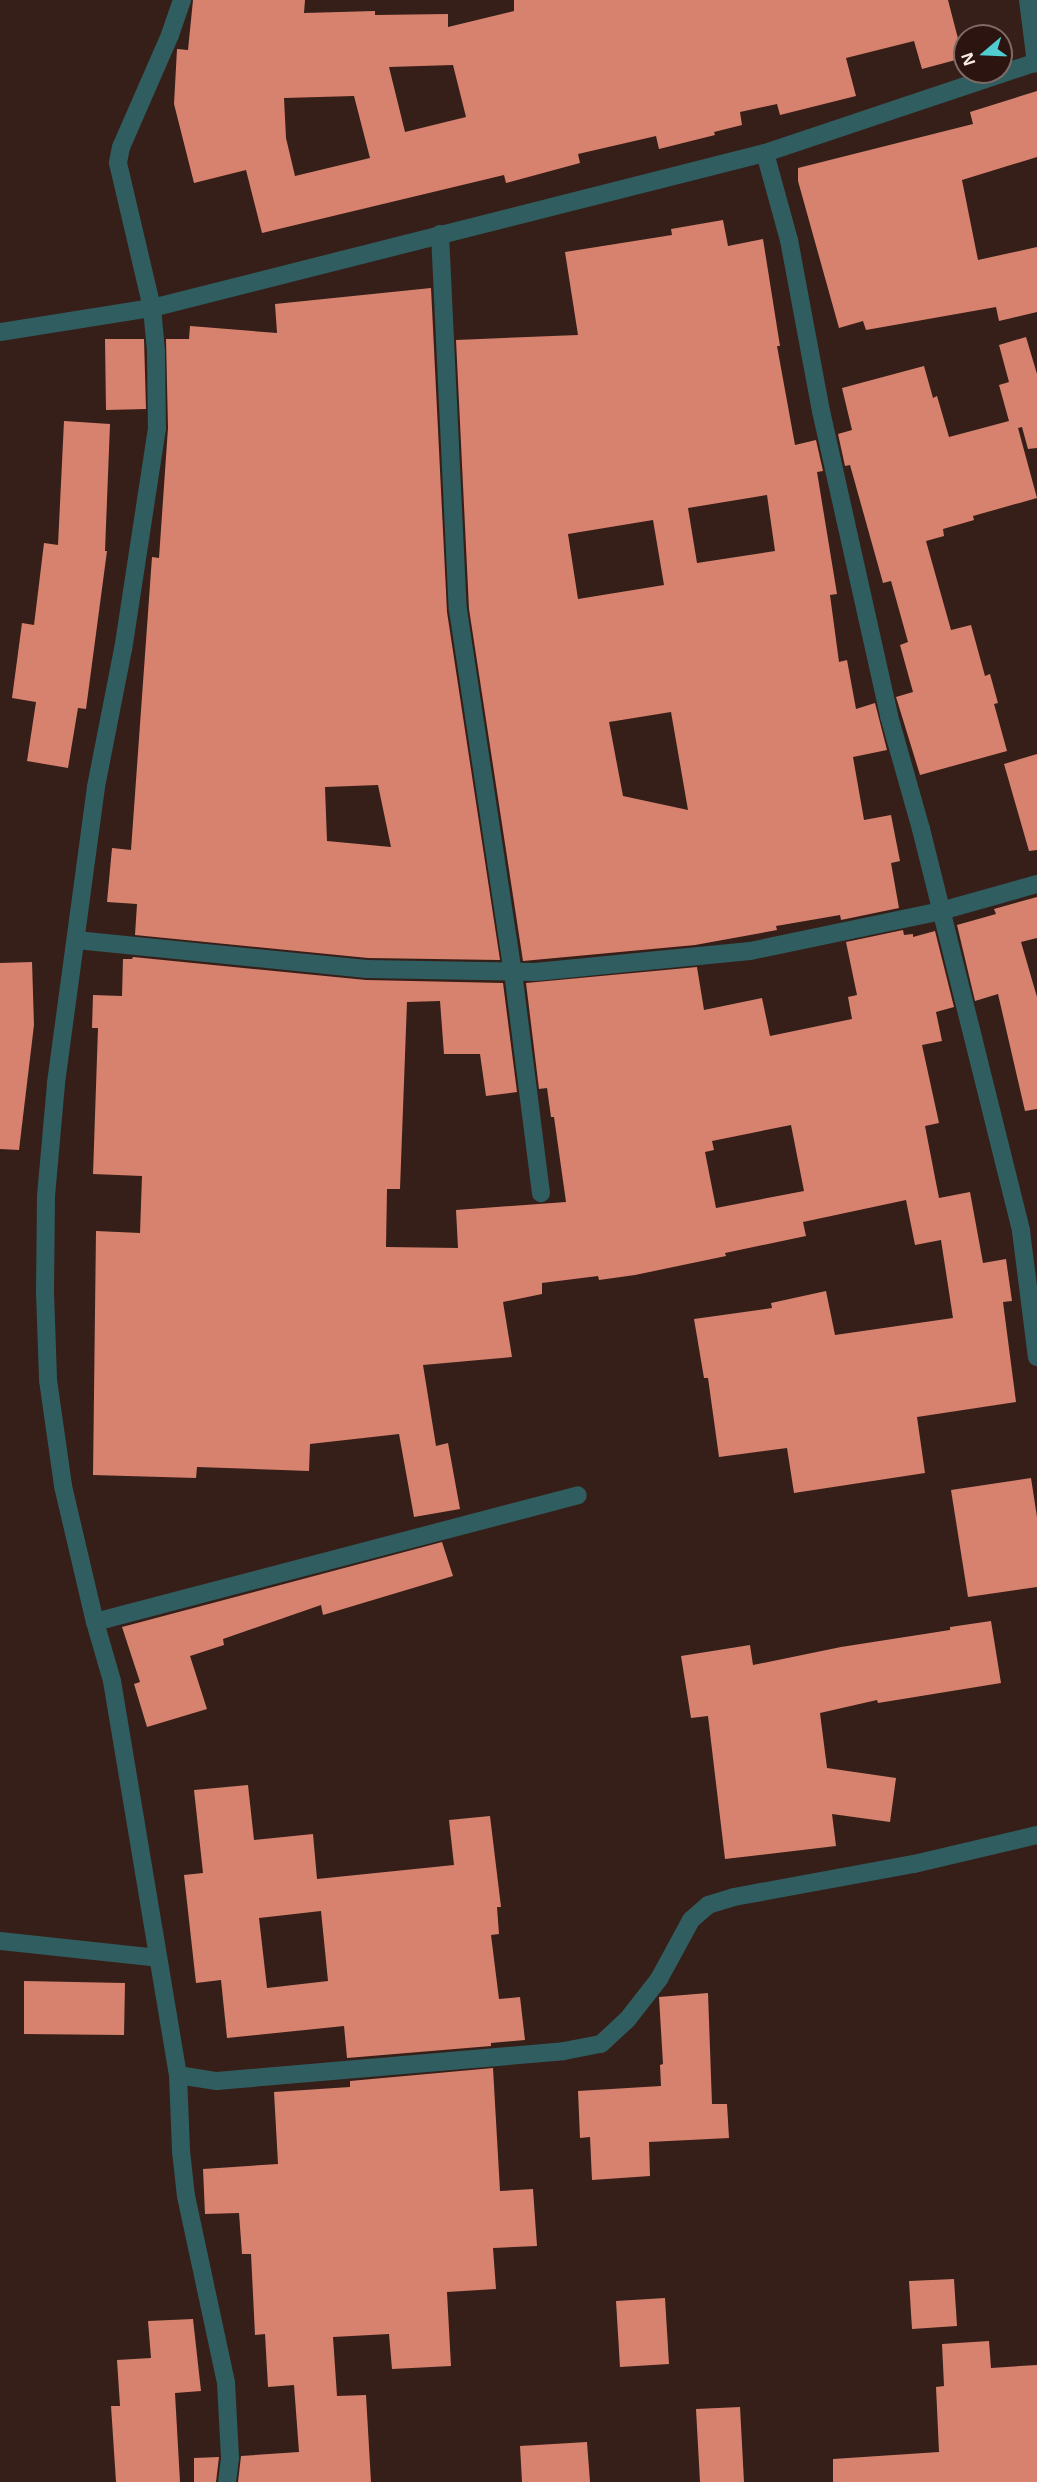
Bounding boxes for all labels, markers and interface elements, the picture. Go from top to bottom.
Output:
north arrow [953,24,1013,84]
text: N [955,49,980,69]

